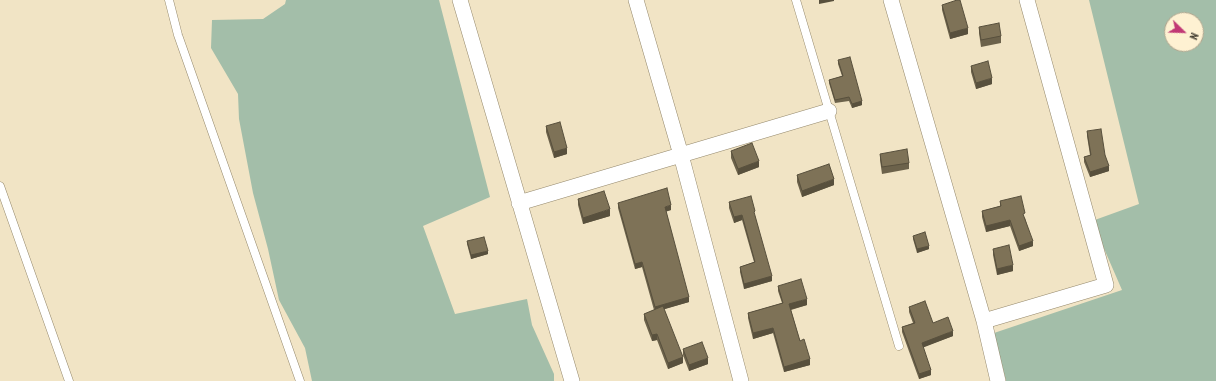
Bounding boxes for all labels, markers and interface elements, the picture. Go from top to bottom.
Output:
north arrow [1164,12,1204,52]
text: N [1187,31,1202,42]

